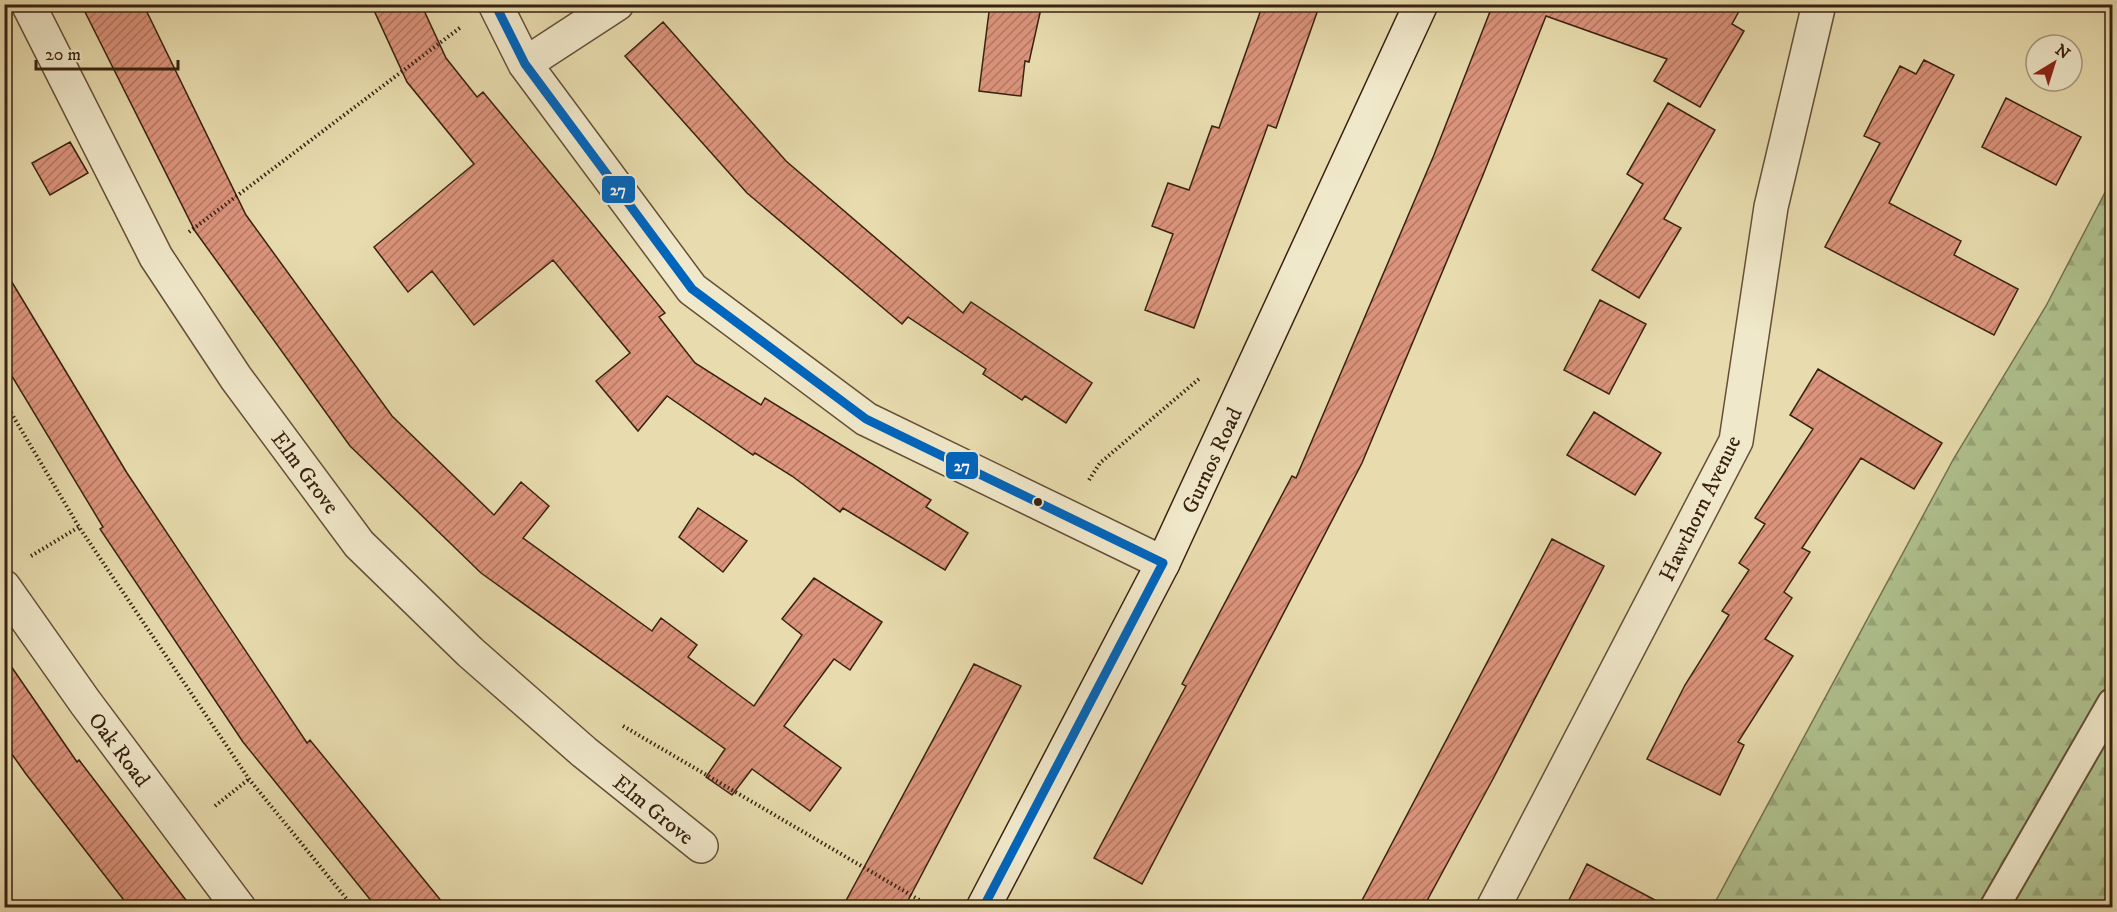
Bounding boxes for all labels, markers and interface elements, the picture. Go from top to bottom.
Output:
scale bar [36,33,178,71]
north arrow [2024,33,2084,93]
text: N [2051,40,2074,64]
text: 20 m [45,44,81,66]
line badge: 27 [601,175,636,204]
text: 27 [610,180,626,200]
street label: Gurnos Road [1176,403,1249,518]
street label: Elm Grove [265,426,345,520]
street label: Hawthorn Avenue [1653,431,1747,586]
line badge: 27 [945,451,979,480]
text: 27 [954,456,970,476]
unlabelled marker [1032,496,1044,508]
street label: Oak Road [82,707,156,792]
street label: Elm Grove [607,769,699,851]

